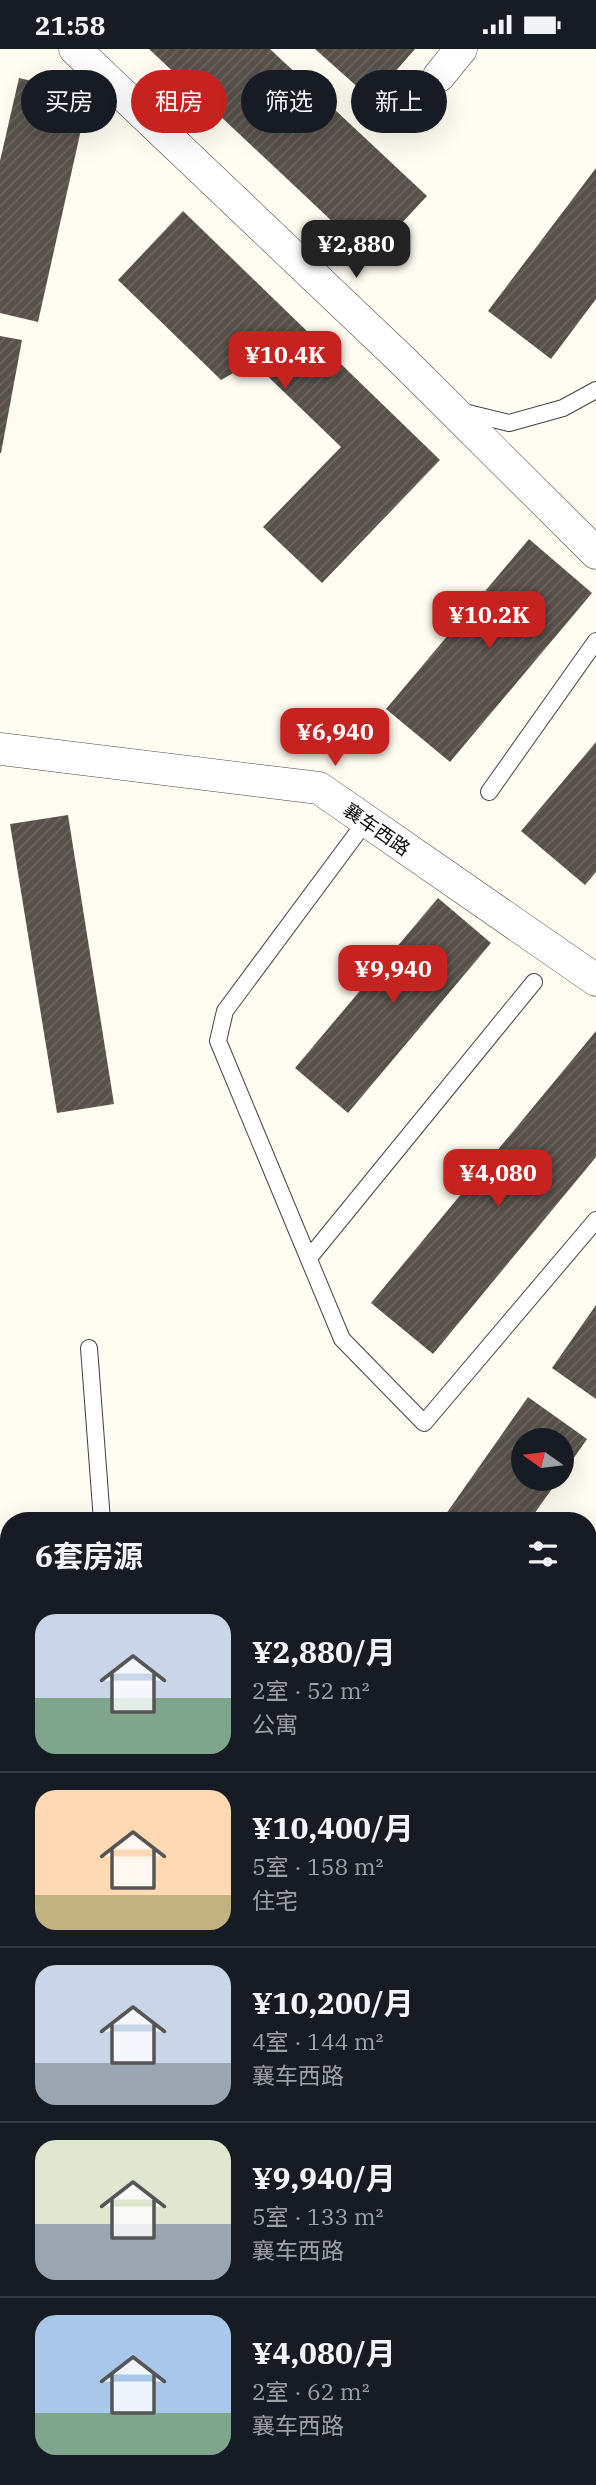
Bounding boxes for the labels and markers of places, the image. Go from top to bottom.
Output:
pin: ¥2,880 [299,221,413,280]
pin: ¥10.4K [228,331,342,391]
pin: ¥10.2K [432,591,546,651]
pin: ¥6,940 [278,709,392,768]
pin: ¥9,940 [336,946,450,1005]
pin: ¥4,080 [441,1149,555,1209]

